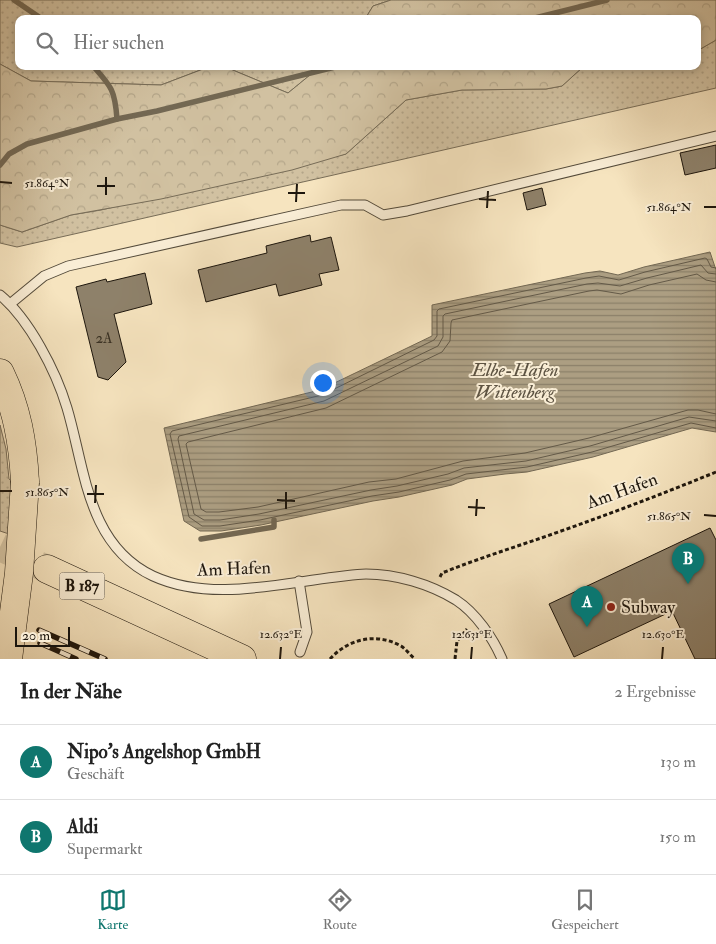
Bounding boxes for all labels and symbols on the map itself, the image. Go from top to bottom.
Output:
text: 51.864°N [24,176,70,191]
text: 51.864°N [646,200,692,215]
house number: 2A [95,329,113,348]
water label: Elbe-Hafen Wittenberg [470,358,558,404]
your location [310,370,336,396]
street label: Am Hafen [582,468,661,515]
text: 51.865°N [25,485,69,500]
text: 51.865°N [647,509,691,524]
pin: B [672,543,704,584]
street label: Am Hafen [196,556,271,582]
road number: B 187 [59,572,104,600]
pin: A [571,586,603,627]
place label: Subway [621,596,676,619]
marker: Subway [605,601,617,613]
scale bar [15,624,70,647]
text: 12.632°E [260,627,303,642]
text: 12.631°E [452,627,493,642]
text: 12.630°E [642,627,685,642]

